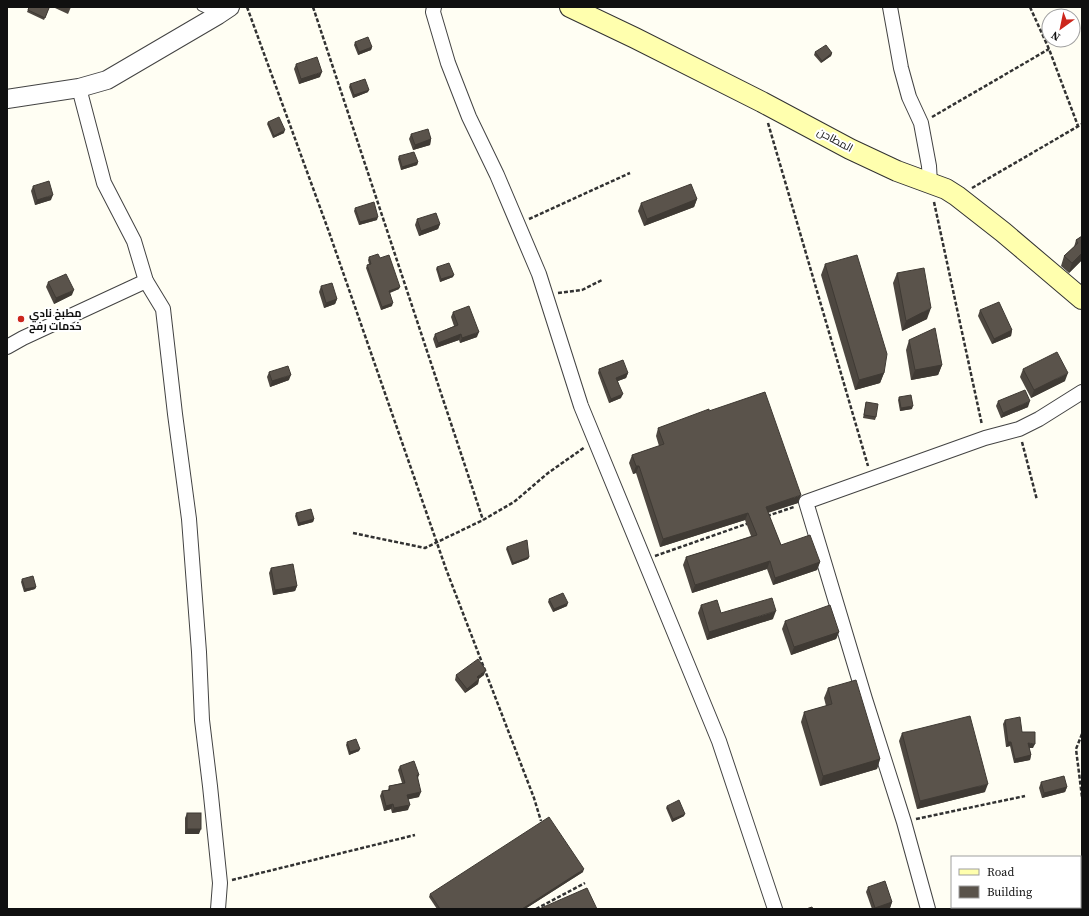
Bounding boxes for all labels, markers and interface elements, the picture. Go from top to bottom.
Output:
north arrow [1041,8,1081,48]
text: N [1048,27,1063,44]
street label: المطاحن [814,124,856,156]
place label: مطبخ نادي خدمات رفح [29,306,82,334]
marker: مطبخ نادي خدمات رفح [16,314,26,324]
legend [951,856,1081,908]
text: Road [987,864,1014,880]
text: Building [987,884,1032,900]

